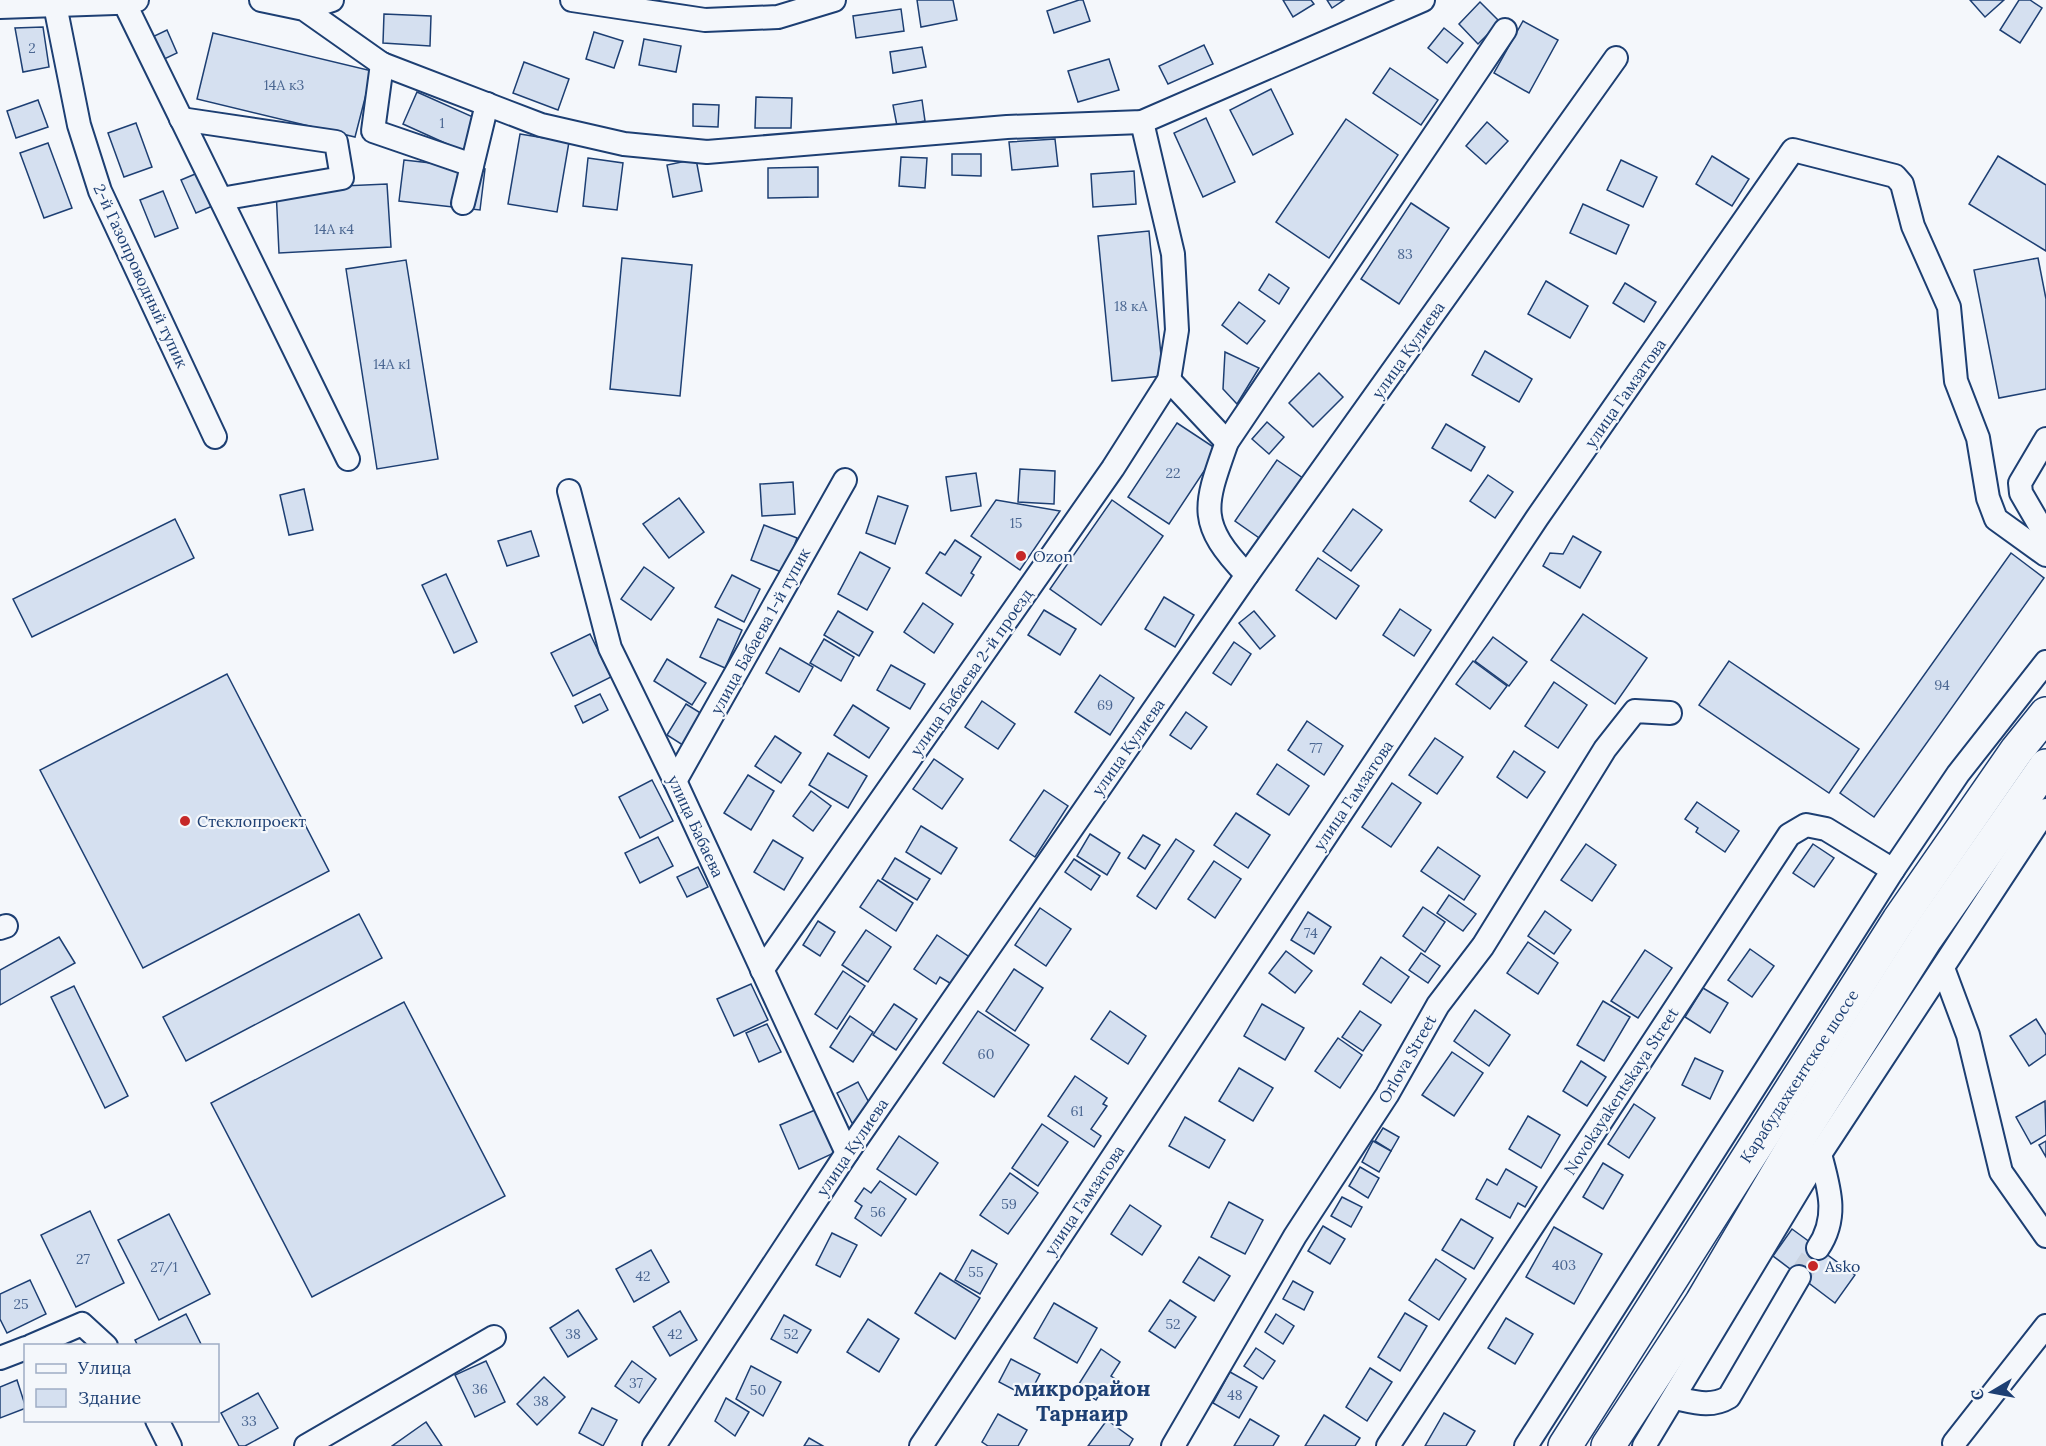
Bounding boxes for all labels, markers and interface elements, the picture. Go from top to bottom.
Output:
house number: 2 [28,39,36,57]
house number: 14А к3 [264,76,304,94]
house number: 1 [439,114,445,132]
street label: 2-й Газопроводный тупик [89,181,193,372]
house number: 14А к4 [314,220,355,238]
house number: 83 [1397,245,1413,263]
house number: 18 кА [1114,297,1148,315]
street label: улица Кулиева [1367,298,1449,402]
street label: улица Гамзатова [1580,335,1670,451]
house number: 14А к1 [373,355,411,373]
house number: 22 [1165,464,1181,482]
house number: 15 [1010,514,1022,532]
street label: улица Бабаева 1-й тупик [706,544,814,718]
place label: Ozon [1033,546,1073,566]
marker: Ozon [1014,549,1028,563]
street label: улица Бабаева 2-й проезд [906,584,1037,759]
house number: 94 [1934,676,1950,694]
street label: улица Кулиева [1087,695,1169,799]
house number: 69 [1097,696,1113,714]
street label: улица Гамзатова [1309,736,1397,854]
house number: 77 [1310,739,1323,757]
street label: улица Бабаева [664,772,728,880]
place label: Стеклопроект [197,811,306,831]
marker: Стеклопроект [178,814,192,828]
house number: 74 [1304,924,1318,942]
street label: Карабудахкентское шоссе [1735,985,1863,1166]
street label: Novokayakentskaya Street [1559,1003,1683,1178]
street label: Orlova Street [1374,1010,1441,1107]
house number: 60 [978,1045,994,1063]
street label: улица Кулиева [812,1094,892,1200]
house number: 61 [1070,1102,1084,1120]
street label: улица Гамзатова [1040,1141,1128,1259]
house number: 59 [1001,1195,1017,1213]
house number: 56 [870,1203,886,1221]
house number: 27 [76,1250,91,1268]
house number: 403 [1552,1256,1576,1274]
place label: Asko [1824,1256,1860,1276]
house number: 27/1 [150,1258,178,1276]
marker: Asko [1806,1259,1820,1273]
house number: 55 [968,1263,984,1281]
house number: 42 [635,1267,651,1285]
house number: 25 [13,1295,29,1313]
house number: 52 [1165,1315,1181,1333]
house number: 38 [565,1325,581,1343]
house number: 42 [667,1325,683,1343]
house number: 52 [783,1325,799,1343]
legend [24,1344,219,1422]
text: Улица [77,1356,131,1379]
north arrow [1962,1362,2022,1422]
house number: 37 [629,1374,644,1392]
district label: микрорайон Тарнаир [1013,1374,1151,1427]
house number: 36 [472,1380,488,1398]
house number: 50 [750,1381,766,1399]
text: Здание [78,1386,141,1409]
house number: 48 [1227,1386,1243,1404]
text: С [1966,1387,1988,1402]
house number: 38 [533,1392,549,1410]
house number: 33 [241,1412,257,1430]

